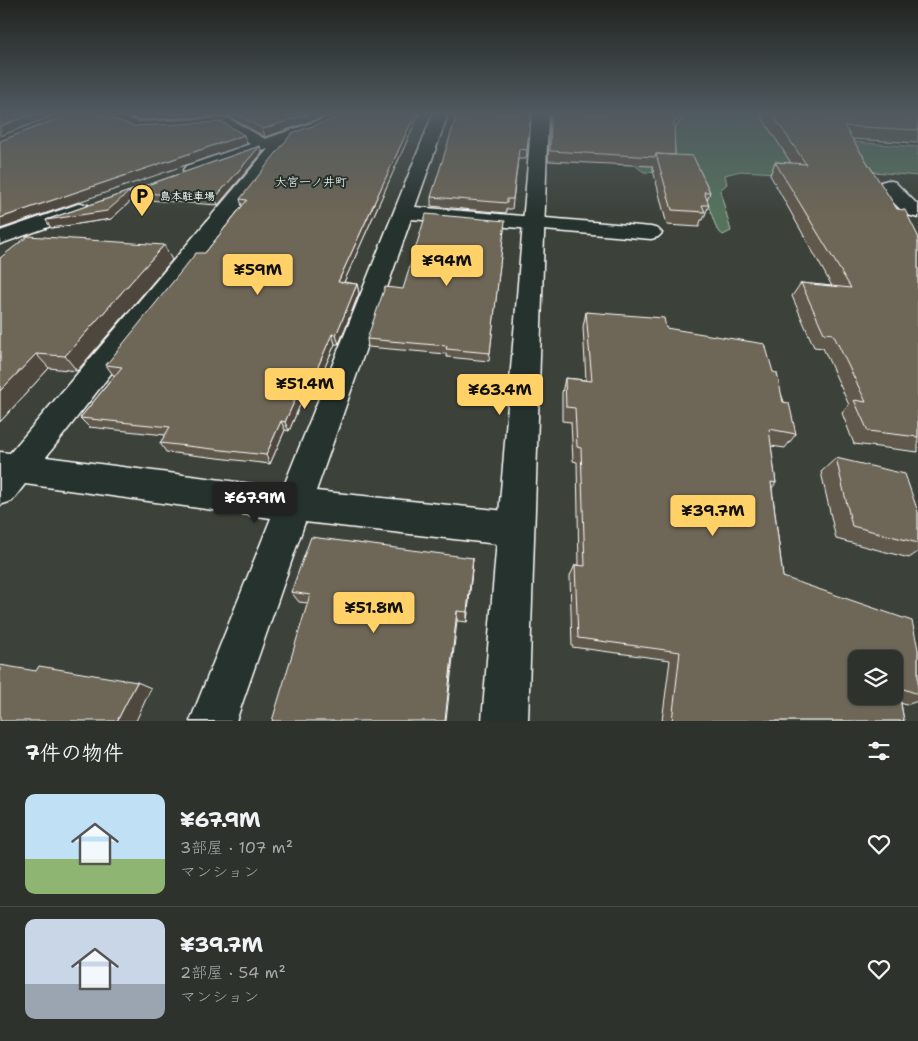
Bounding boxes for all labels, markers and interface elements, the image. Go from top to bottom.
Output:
district label: 大宮一ノ井町 [275,174,347,190]
parking icon: 島本駐車場 [129,183,155,217]
place label: 島本駐車場 [160,189,215,204]
pin: ¥94M [417,244,477,287]
text: ¥94M [422,250,472,271]
pin: ¥59M [228,254,288,296]
text: ¥59M [234,259,282,280]
pin: ¥51.4M [264,368,346,410]
text: ¥51.4M [276,373,334,394]
pin: ¥63.4M [459,374,541,416]
text: ¥63.4M [468,379,532,400]
pin: ¥67.9M [214,482,296,524]
text: ¥67.9M [224,487,286,508]
pin: ¥39.7M [672,494,754,537]
text: ¥39.7M [681,500,745,521]
pin: ¥51.8M [333,592,415,634]
text: ¥51.8M [344,597,404,618]
map controls [848,650,903,705]
button: layers [848,650,903,705]
icon: filters [865,737,893,765]
text: 7件の物件 [25,739,124,767]
text: ¥67.9M [180,806,261,834]
icon: home [65,814,125,874]
icon: heart [865,830,893,858]
text: 3部屋 · 107 m² [180,837,293,858]
text: マンション [180,861,259,882]
text: ¥39.7M [180,931,263,959]
icon: home [65,939,125,999]
icon: heart [865,955,893,983]
text: 2部屋 · 54 m² [180,962,286,983]
text: マンション [180,986,259,1007]

